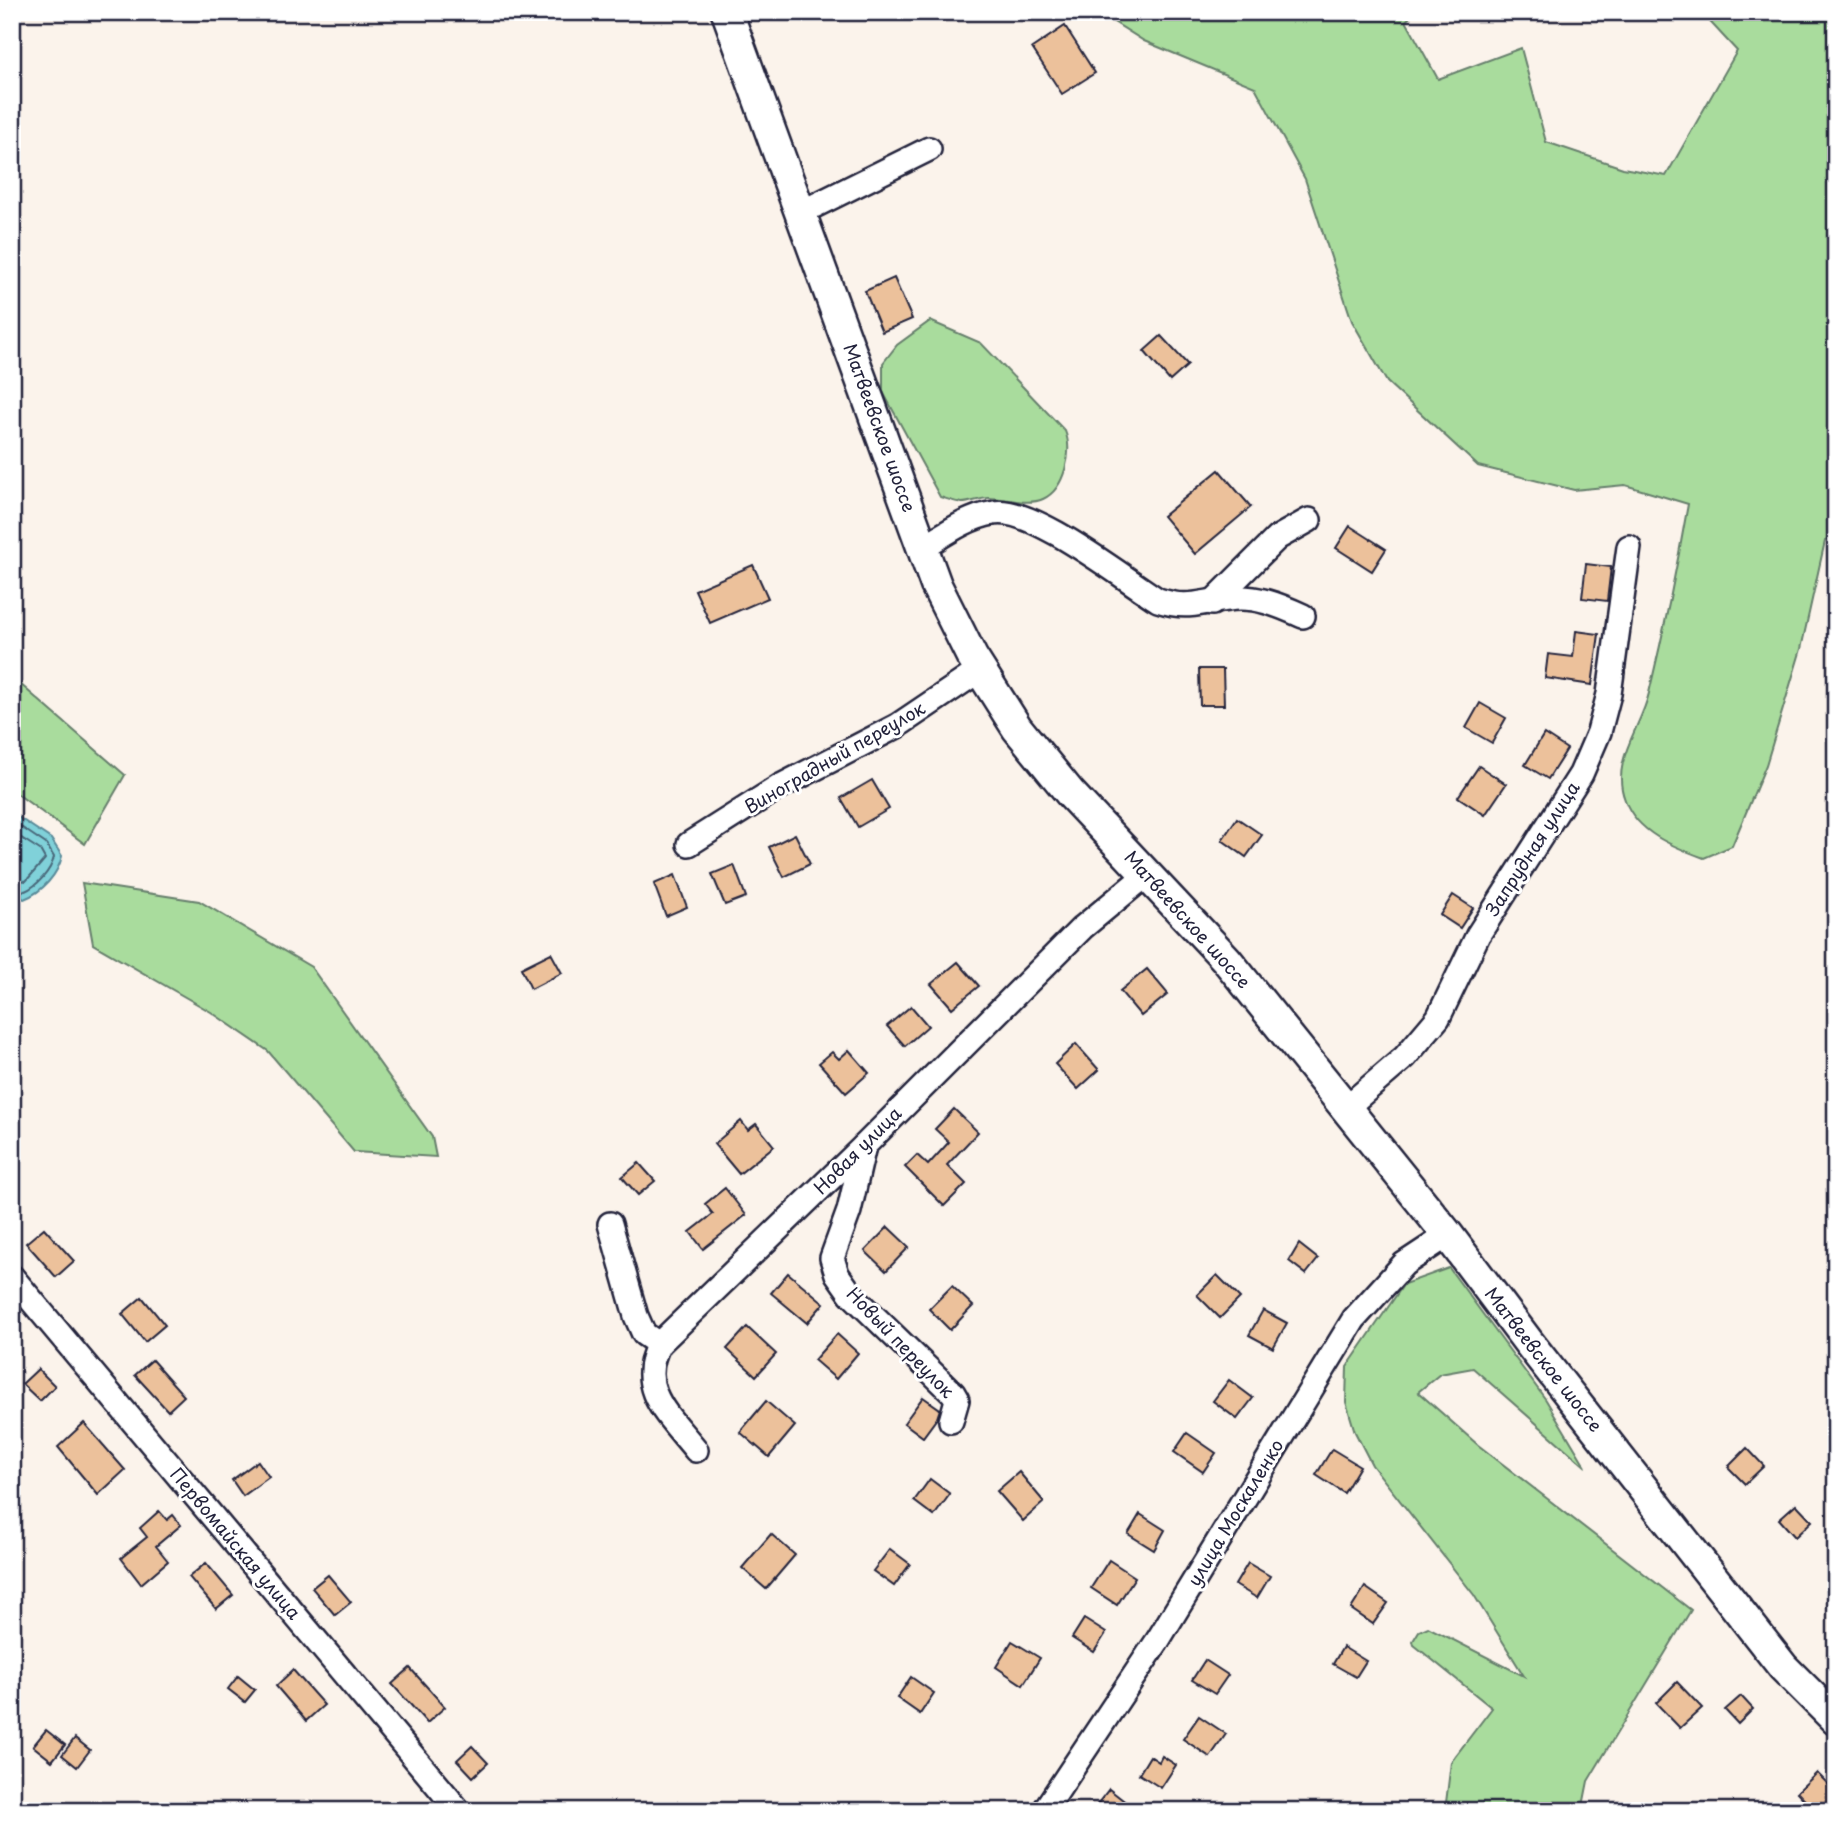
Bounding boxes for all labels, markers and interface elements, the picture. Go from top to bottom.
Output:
street label: Матвеевское шоссе [837,340,923,515]
street label: Виноградный переулок [739,694,930,820]
street label: Запрудная улица [1478,775,1586,921]
street label: Матвеевское шоссе [1119,844,1258,994]
street label: Новая улица [807,1099,907,1200]
street label: Новый переулок [841,1280,961,1404]
street label: Матвеевское шоссе [1479,1281,1609,1437]
street label: улица Москаленко [1180,1434,1289,1591]
street label: Первомайская улица [164,1461,308,1625]

